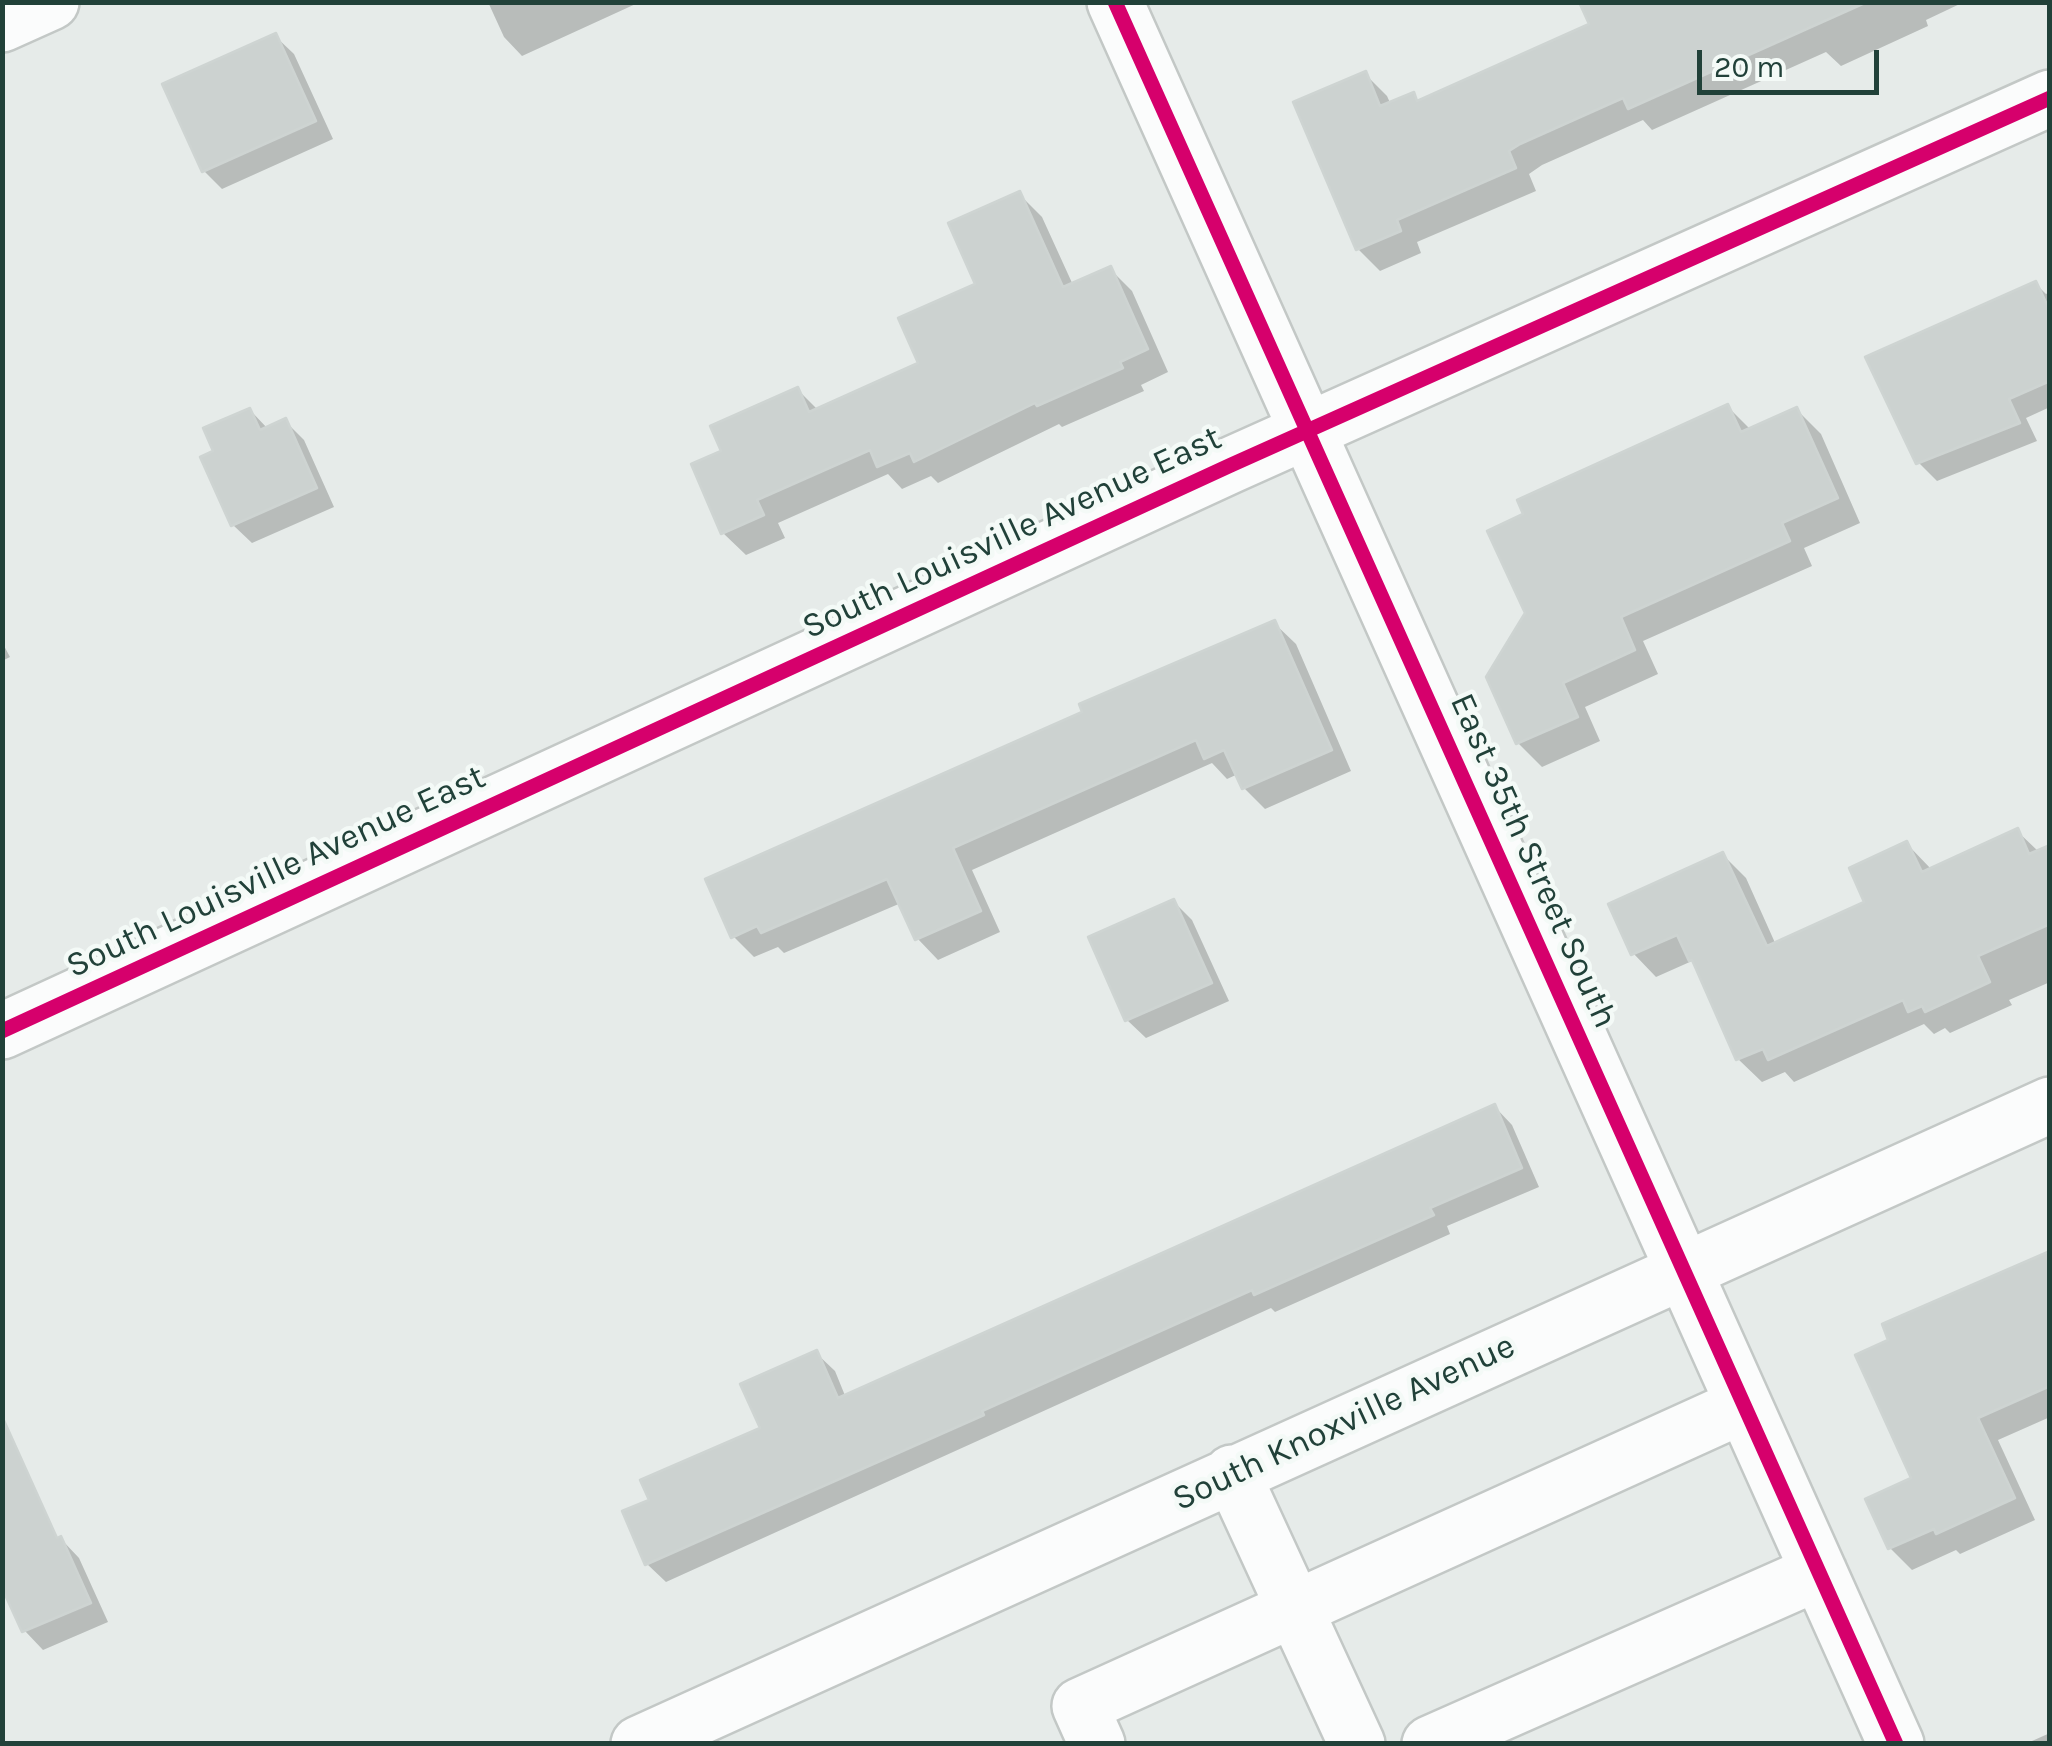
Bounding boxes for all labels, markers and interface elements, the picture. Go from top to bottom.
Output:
scale bar [1702,30,1884,92]
text: 20 m [1714,49,1784,85]
street label: South Louisville Avenue East [796,417,1228,649]
street label: East 35th Street South [1440,687,1626,1035]
street label: South Louisville Avenue East [60,756,492,988]
street label: South Knoxville Avenue [1166,1325,1522,1521]

